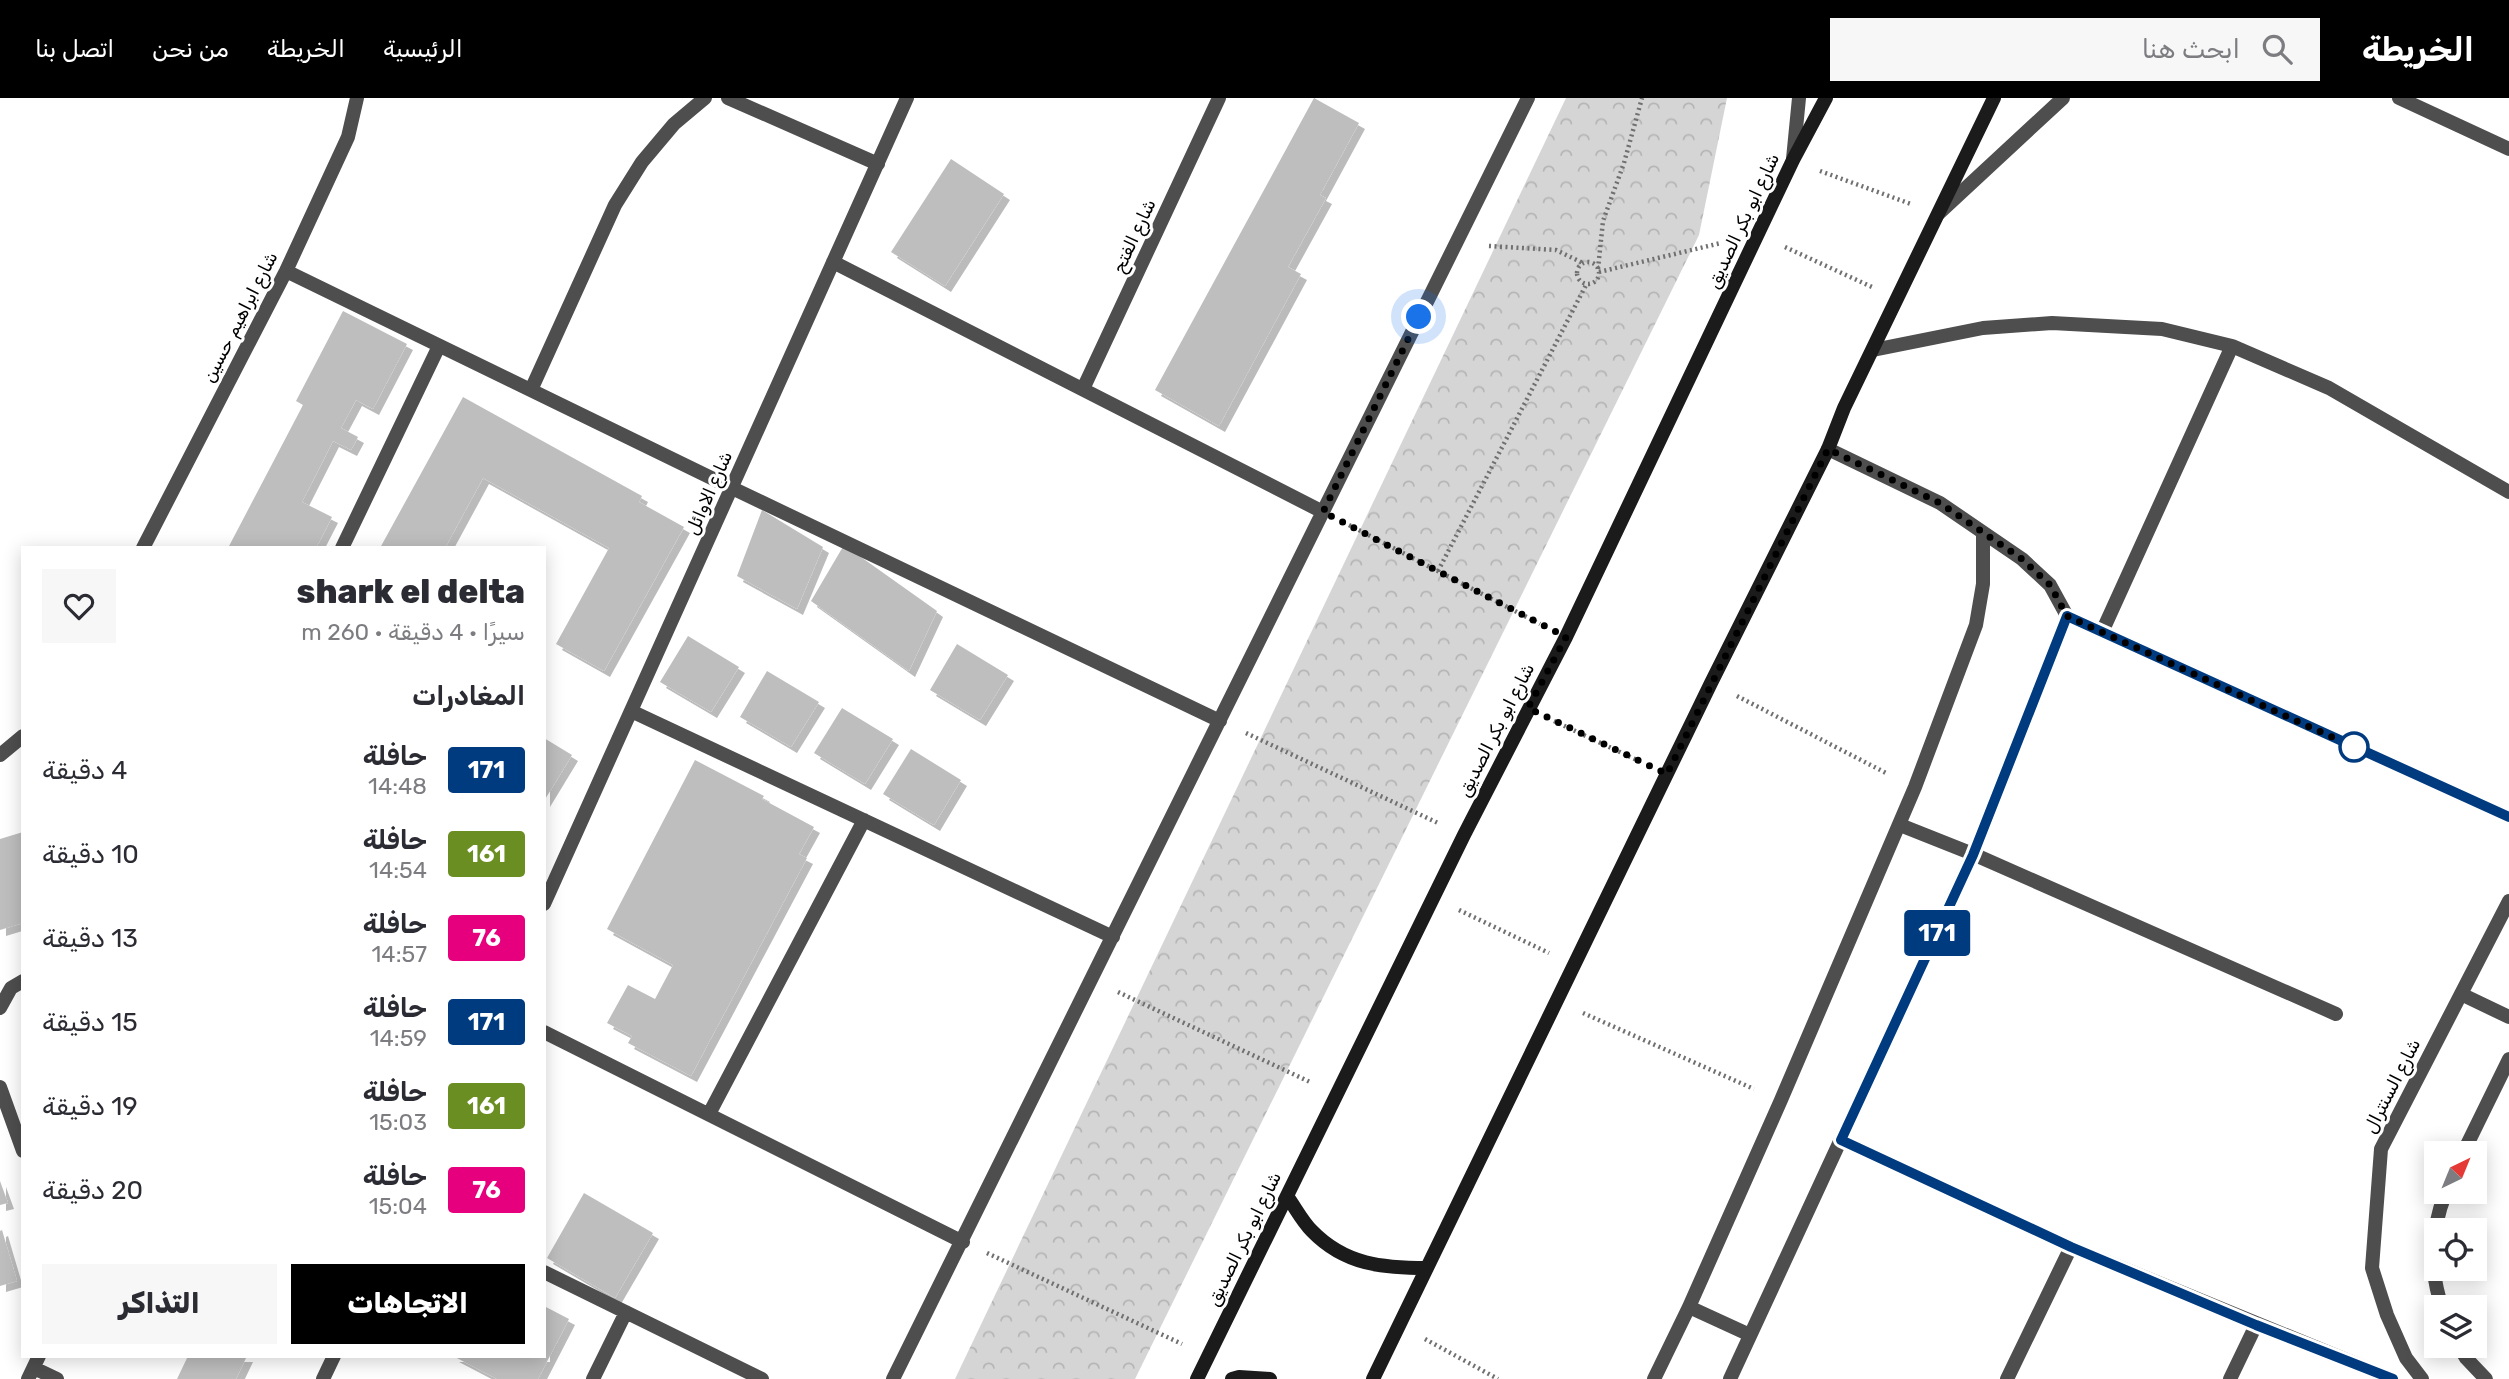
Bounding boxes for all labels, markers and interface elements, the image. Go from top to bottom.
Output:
search box [1830,18,2320,81]
icon: search [2258,30,2296,68]
text: الخريطة [2362,30,2474,69]
text: ابحث هنا [2142,34,2240,65]
text: اتصل بنا [35,35,114,63]
text: من نحن [152,35,229,63]
text: الخريطة [267,35,345,63]
text: الرئيسية [383,35,463,63]
street label: شارع ابو بكر الصديق [1702,150,1785,293]
street label: شارع الفتح [1107,196,1162,277]
street label: شارع ابراهيم حسين [198,248,283,386]
your location [1401,299,1436,334]
street label: شارع الاوائل [681,448,738,539]
button: heart [42,569,116,643]
text: shark el delta [297,572,525,611]
text: سيرًا · 4 دقيقة · 260 m [301,618,525,646]
street label: شارع ابو بكر الصديق [1453,660,1540,801]
text: المغادرات [412,681,525,712]
unlabelled marker [2339,732,2369,762]
text: حافلة [363,741,427,772]
text: 4 دقيقة [42,755,127,786]
text: 171 [468,756,505,784]
text: 14:48 [368,772,427,800]
text: حافلة [363,825,427,856]
text: 10 دقيقة [42,839,139,870]
text: 161 [467,840,506,868]
text: 14:54 [369,856,427,884]
text: حافلة [363,909,427,940]
line badge: 171 [1897,910,1977,956]
text: 171 [1918,919,1956,947]
text: 13 دقيقة [42,923,138,954]
text: 76 [472,924,501,952]
text: 14:57 [372,940,427,968]
text: حافلة [363,993,427,1024]
text: 15 دقيقة [42,1007,138,1038]
text: 171 [468,1008,505,1036]
text: 14:59 [370,1024,427,1052]
street label: شارع السنترال [2359,1035,2426,1137]
text: حافلة [363,1077,427,1108]
text: 19 دقيقة [42,1091,138,1122]
text: 161 [467,1092,506,1120]
text: 15:03 [369,1108,427,1136]
north arrow [2424,1141,2487,1204]
map controls [2424,1141,2487,1358]
text: حافلة [363,1161,427,1192]
street label: شارع ابو بكر الصديق [1202,1168,1287,1310]
text: 20 دقيقة [42,1175,143,1206]
text: 76 [472,1176,501,1204]
text: 15:04 [369,1192,427,1220]
button: locate [2424,1218,2487,1281]
button: التذاكر [42,1264,277,1344]
button: الاتجاهات [291,1264,525,1344]
button: layers [2424,1295,2487,1358]

